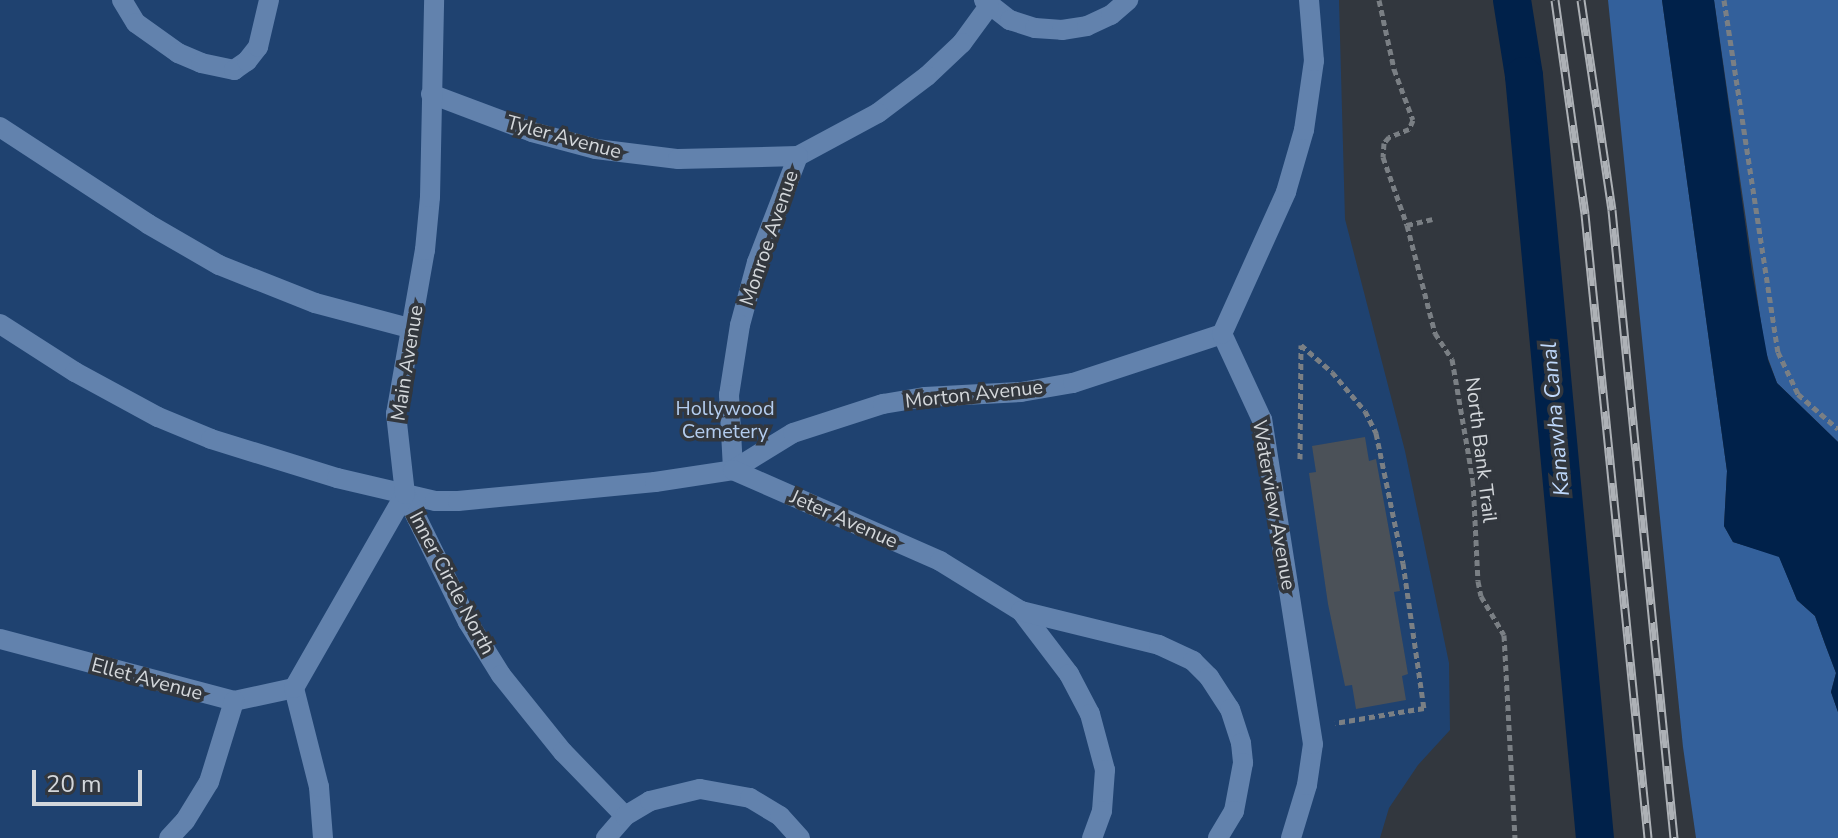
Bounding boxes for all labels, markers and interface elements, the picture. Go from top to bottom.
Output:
street label: Tyler Avenue [504,110,624,164]
street label: Monroe Avenue [735,167,803,309]
street label: Main Avenue [386,303,428,423]
water label: Kanawha Canal [1536,341,1576,497]
street label: Morton Avenue [904,375,1044,413]
street label: North Bank Trail [1460,376,1502,524]
park label: Hollywood Cemetery [675,396,775,443]
street label: Waterview Avenue [1247,418,1301,592]
street label: Jeter Avenue [787,485,901,553]
street label: Inner Circle North [404,507,500,659]
street label: Ellet Avenue [89,653,205,705]
scale bar [36,754,146,804]
text: 20 m [46,768,102,800]

